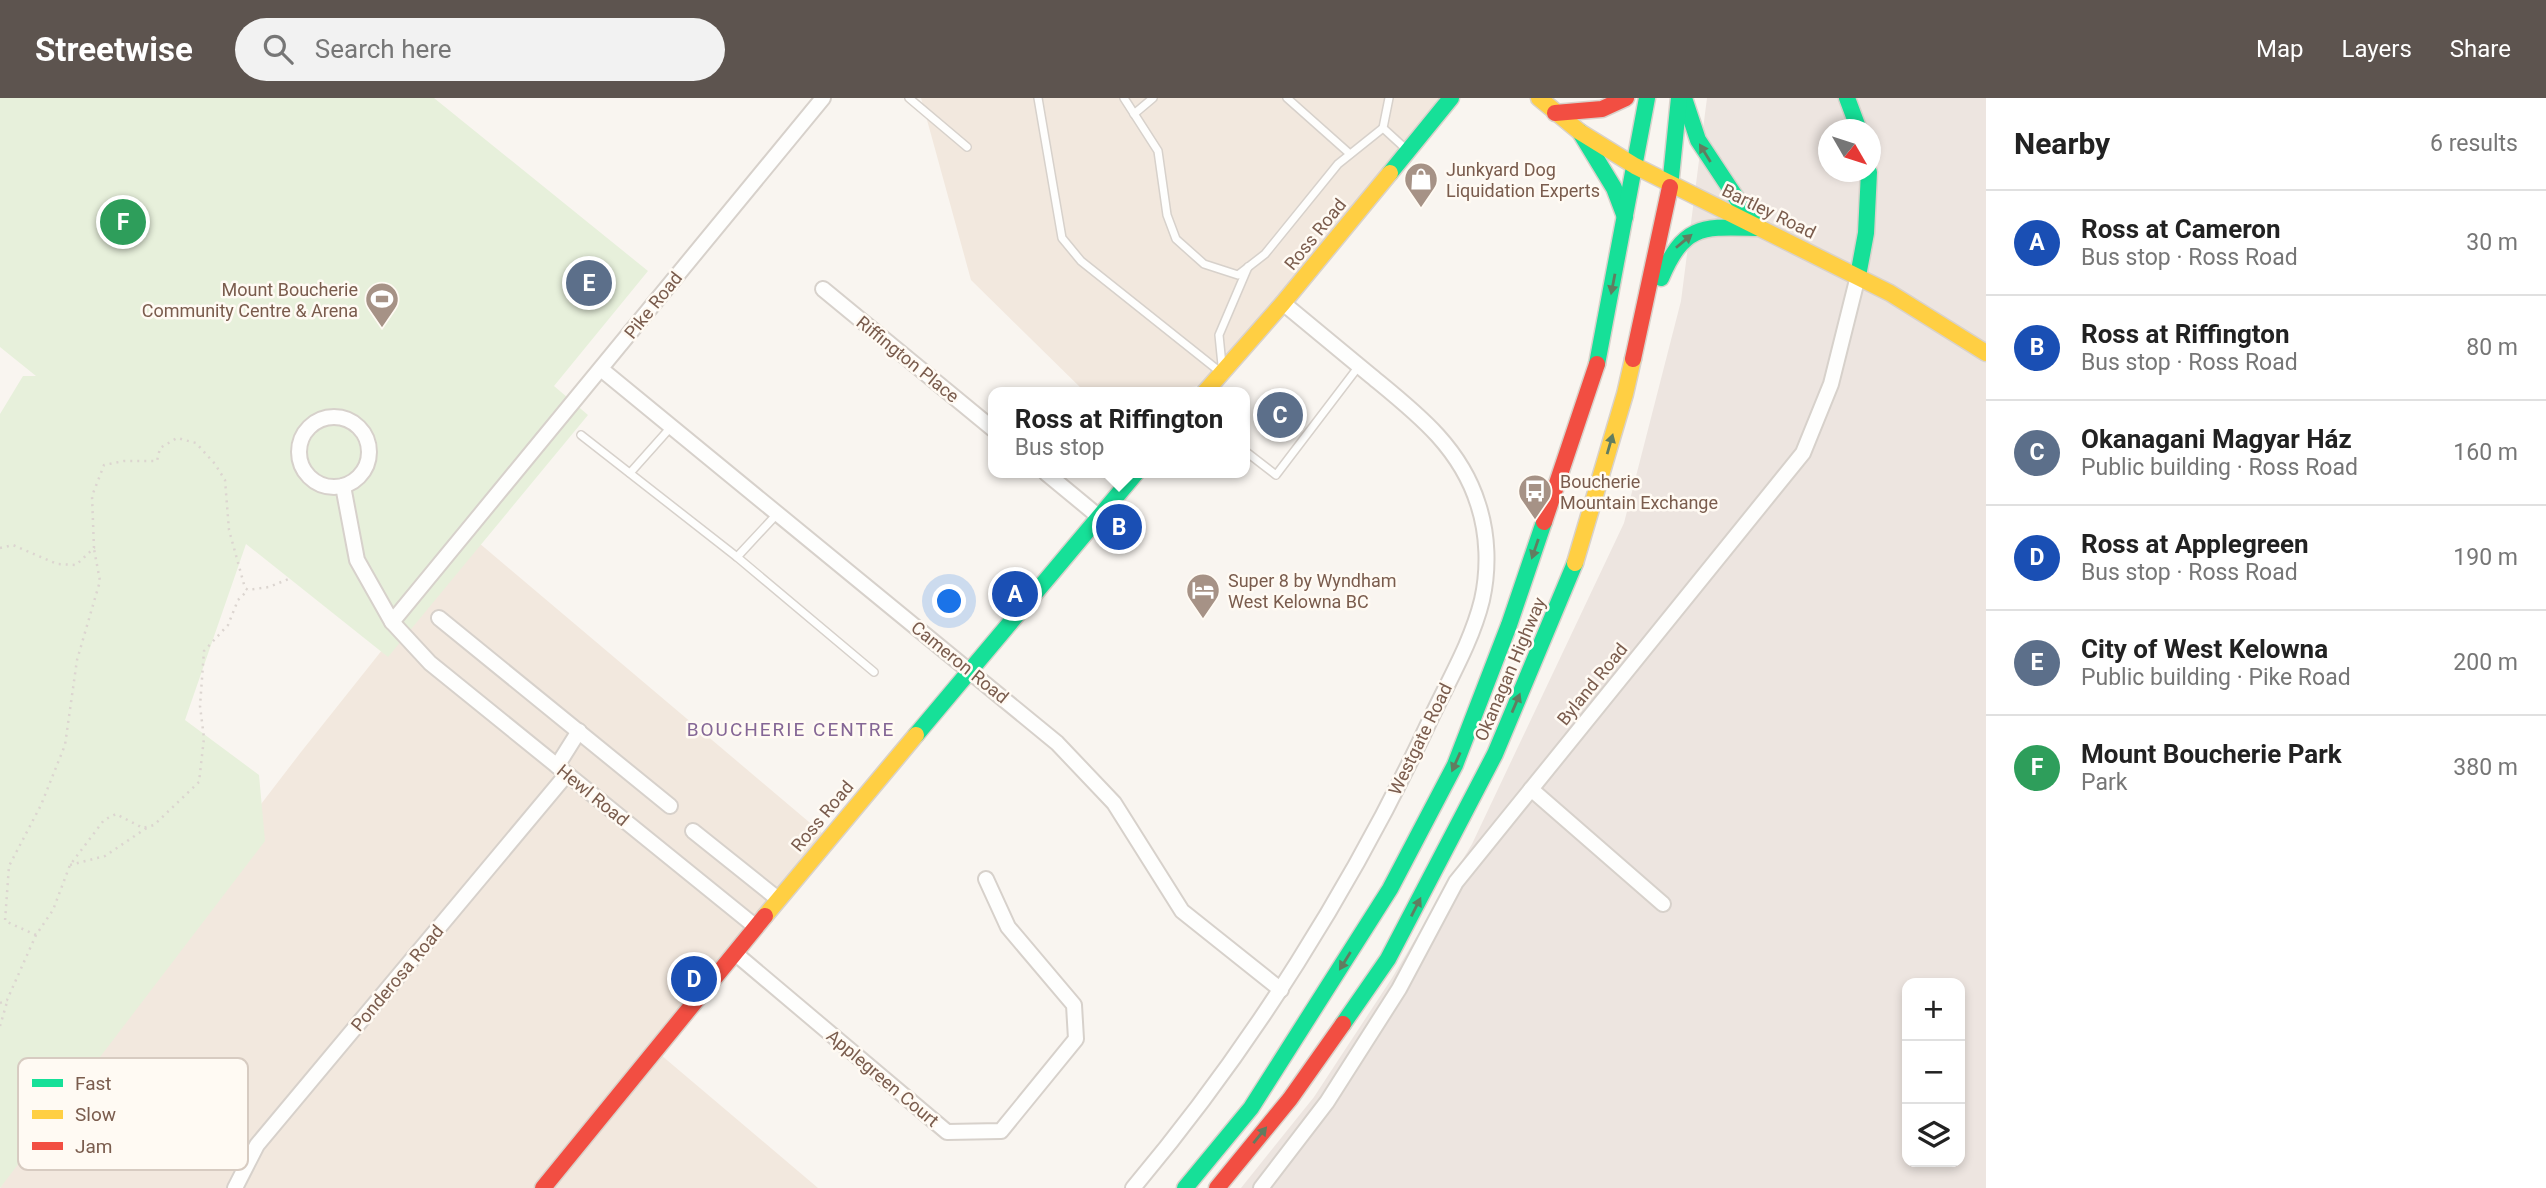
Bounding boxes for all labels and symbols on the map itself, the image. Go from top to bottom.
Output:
north arrow [1818,119,1881,182]
one-way arrow [1699,143,1712,162]
place label: Junkyard Dog Liquidation Experts [1446,159,1600,201]
shop icon: Junkyard Dog Liquidation Experts [1402,160,1440,209]
street label: Bartley Road [1719,179,1819,243]
street label: Ross Road [1280,194,1350,274]
pin: F [100,196,146,248]
one-way arrow [1675,233,1693,248]
pin: E [566,257,612,309]
street label: Pike Road [620,267,686,343]
one-way arrow [1607,273,1618,295]
place label: Mount Boucherie Community Centre & Arena [142,279,358,321]
sports icon: Mount Boucherie Community Centre & Arena [363,280,401,329]
street label: Riffington Place [853,311,963,407]
pin: C [1257,389,1303,441]
one-way arrow [1606,433,1616,454]
place label: Boucherie Mountain Exchange [1560,471,1718,513]
bus stop icon: Boucherie Mountain Exchange [1516,472,1554,521]
pin: B [1096,501,1142,553]
one-way arrow [1529,539,1540,560]
pin: A [992,568,1038,620]
place label: Super 8 by Wyndham West Kelowna BC [1228,570,1396,612]
hotel icon: Super 8 by Wyndham West Kelowna BC [1184,571,1222,620]
your location [932,584,966,618]
street label: Okanagan Highway [1470,593,1550,744]
street label: Cameron Road [907,616,1013,708]
street label: Byland Road [1552,639,1632,729]
street label: Westgate Road [1384,680,1456,798]
one-way arrow [1511,692,1522,713]
district label: BOUCHERIE CENTRE [687,718,895,741]
one-way arrow [1450,752,1461,773]
street label: Hewl Road [553,760,633,830]
street label: Ross Road [786,776,858,856]
one-way arrow [1410,897,1421,917]
street label: Ponderosa Road [346,921,448,1035]
one-way arrow [1338,951,1351,970]
pin: D [671,953,717,1005]
street label: Applegreen Court [823,1025,943,1131]
legend [18,1058,248,1170]
text: Fast [75,1072,112,1095]
text: Slow [75,1103,116,1126]
one-way arrow [1253,1127,1268,1145]
text: Jam [75,1135,112,1158]

